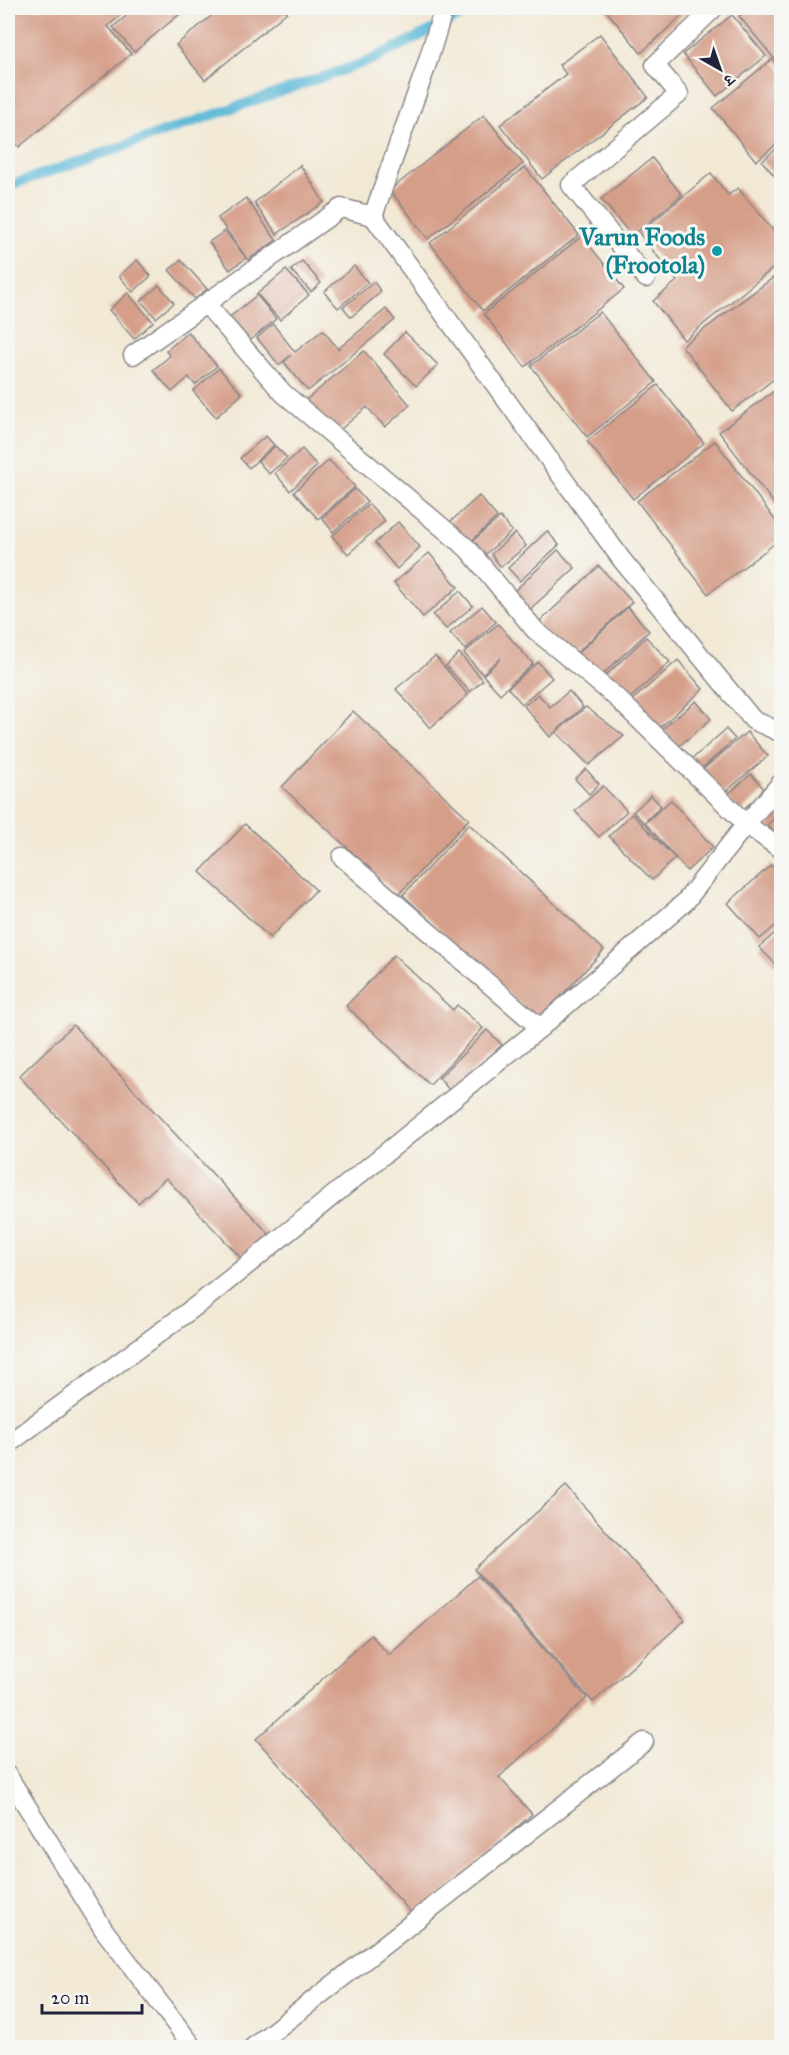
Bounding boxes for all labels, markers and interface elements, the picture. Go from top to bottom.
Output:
north arrow [690,39,750,99]
text: उ [719,70,739,91]
place label: Varun Foods (Frootola) [578,222,705,280]
marker: Varun Foods (Frootola) [710,244,724,258]
scale bar [42,1977,142,2015]
text: 20 m [51,1987,89,2009]

